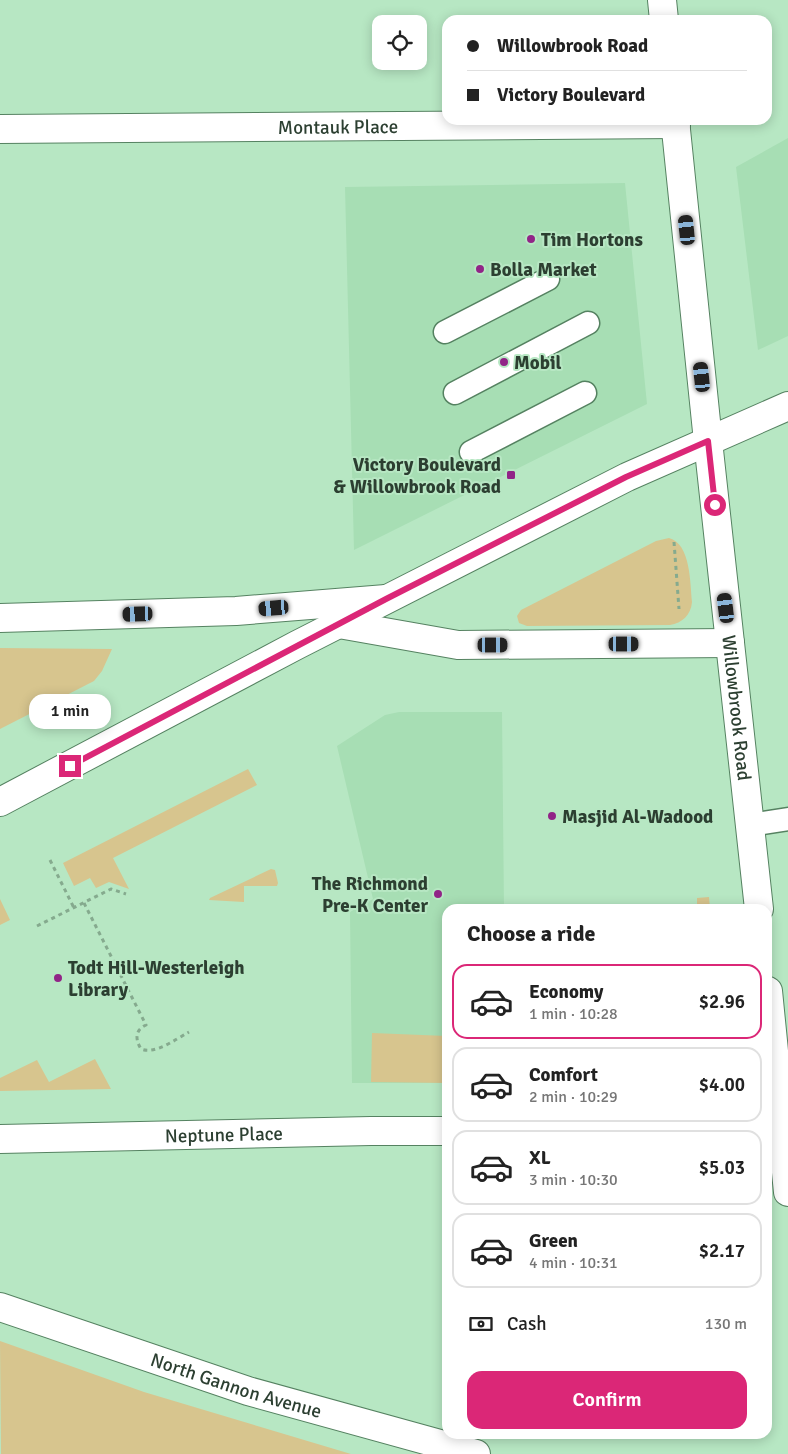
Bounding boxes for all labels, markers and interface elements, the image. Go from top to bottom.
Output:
map controls [372,15,427,70]
button: locate [372,15,427,70]
text: Willowbrook Road [497,34,648,58]
text: Victory Boulevard [497,83,645,107]
street label: Montauk Place [278,115,398,140]
car [677,214,696,246]
place label: Tim Hortons [541,228,643,252]
marker: Tim Hortons [525,233,537,245]
place label: Bolla Market [490,258,597,282]
marker: Bolla Market [474,263,486,275]
place label: Mobil [514,351,562,375]
marker: Mobil [498,356,510,368]
car [692,361,711,393]
place label: Victory Boulevard & Willowbrook Road [333,453,501,499]
marker: Victory Boulevard & Willowbrook Road [505,469,517,481]
route start [704,494,726,516]
car [716,592,735,624]
car [258,599,289,617]
car [122,606,153,622]
street label: Willowbrook Road [716,634,756,782]
car [609,637,639,652]
car [478,638,508,653]
callout: 1 min [29,694,111,728]
text: 1 min [51,701,89,721]
route end [59,755,81,777]
place label: Masjid Al-Wadood [562,805,713,829]
marker: Masjid Al-Wadood [546,810,558,822]
place label: The Richmond Pre-K Center [312,872,428,918]
marker: The Richmond Pre-K Center [432,888,444,900]
text: Choose a ride [467,920,595,947]
place label: Todt Hill-Westerleigh Library [68,956,244,1002]
marker: Todt Hill-Westerleigh Library [52,972,64,984]
icon: car [469,979,514,1024]
text: Economy [529,980,603,1004]
text: $2.96 [699,990,745,1014]
text: 1 min · 10:28 [529,1004,618,1024]
icon: car [469,1062,514,1107]
text: Comfort [529,1063,598,1087]
text: $4.00 [699,1073,745,1097]
text: 2 min · 10:29 [529,1087,618,1107]
street label: Neptune Place [165,1122,283,1148]
icon: car [469,1145,514,1190]
text: XL [529,1146,551,1170]
text: $5.03 [699,1156,745,1180]
text: 3 min · 10:30 [529,1170,618,1190]
icon: car [469,1228,514,1273]
text: Green [529,1229,578,1253]
text: $2.17 [699,1239,745,1263]
text: 4 min · 10:31 [529,1253,618,1273]
icon: cash [467,1310,495,1338]
text: Cash [507,1312,547,1336]
text: 130 m [705,1314,747,1334]
street label: North Gannon Avenue [147,1348,324,1424]
button: Confirm [467,1371,747,1429]

